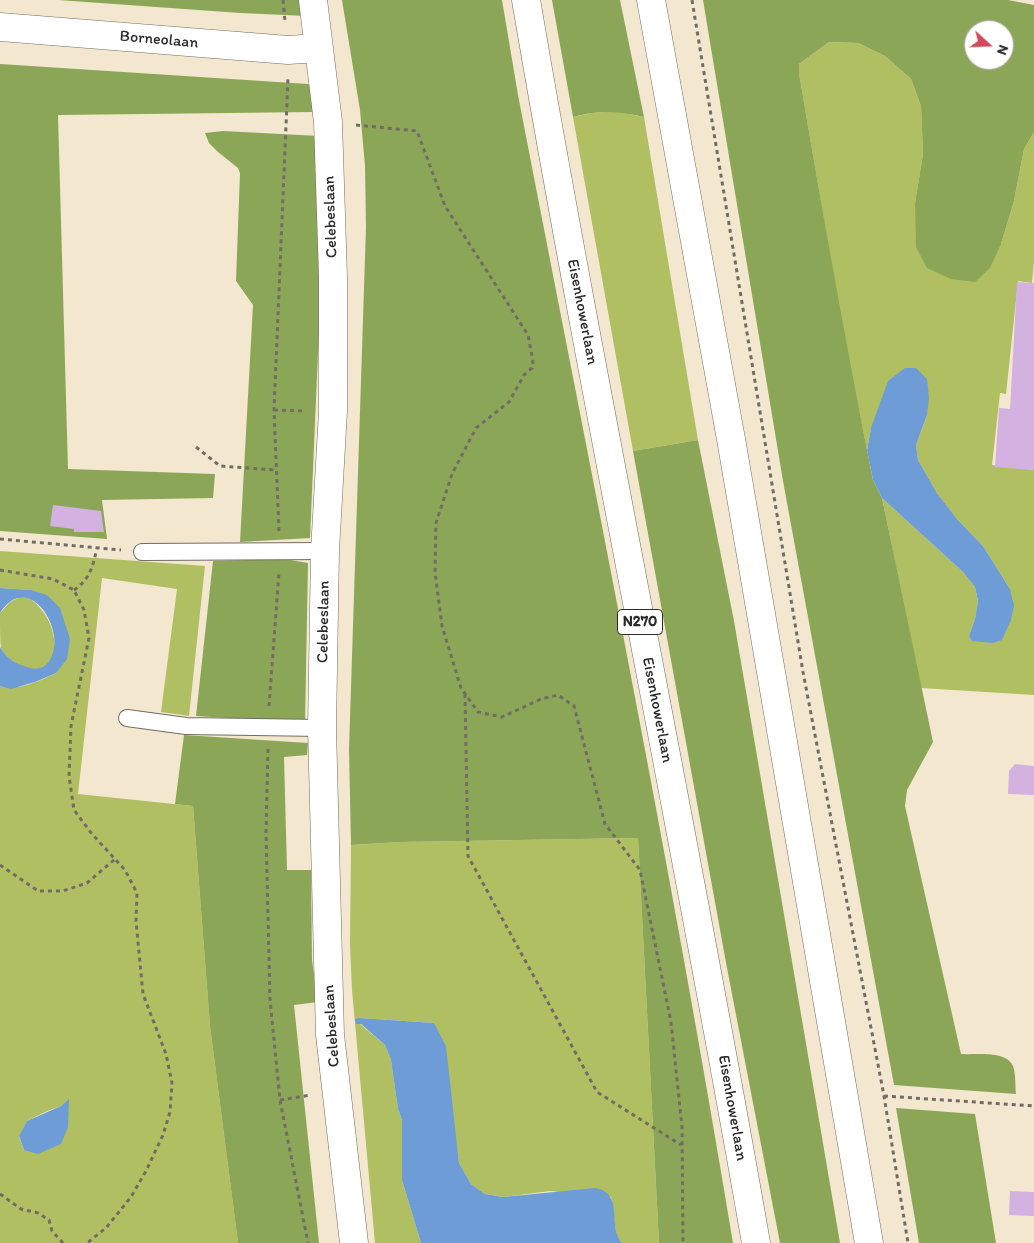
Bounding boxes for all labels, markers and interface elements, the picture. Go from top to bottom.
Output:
north arrow [964,20,1014,70]
street label: Borneolaan [119,27,199,53]
text: N [993,43,1012,57]
street label: Celebeslaan [320,175,342,259]
street label: Eisenhowerlaan [562,258,602,366]
street label: Celebeslaan [314,581,334,663]
road number: N270 [618,610,662,634]
street label: Eisenhowerlaan [637,656,677,764]
street label: Celebeslaan [320,984,344,1068]
street label: Eisenhowerlaan [713,1054,751,1162]

